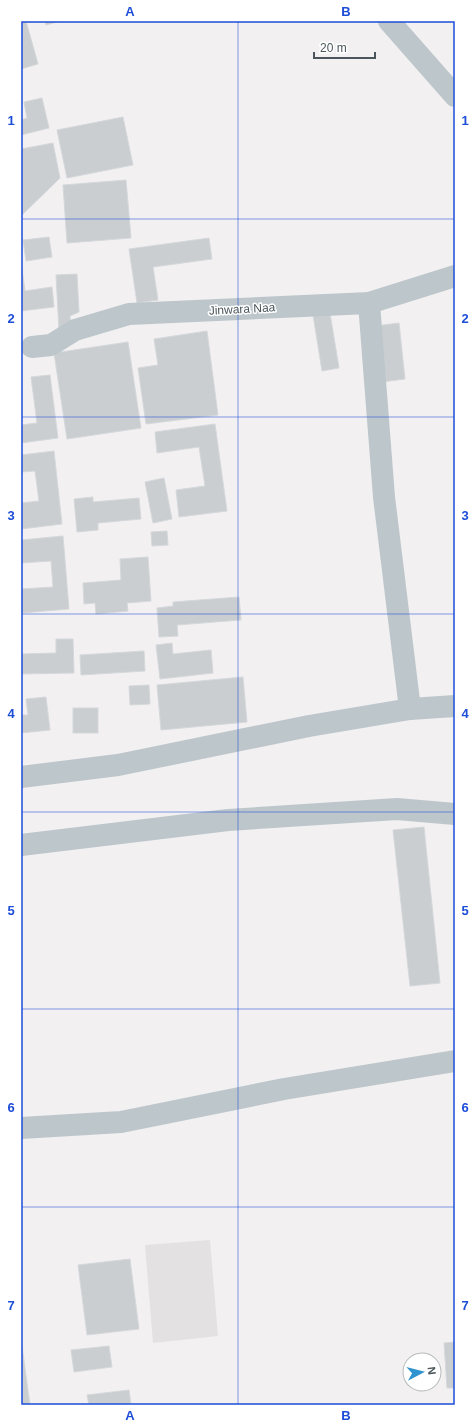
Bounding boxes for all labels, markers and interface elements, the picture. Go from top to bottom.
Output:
text: A [125,4,135,19]
text: B [341,4,351,19]
scale bar [314,34,375,60]
text: 20 m [320,41,347,55]
text: 1 [7,113,15,128]
text: 1 [461,113,469,128]
street label: Jinwara Naa [208,300,276,318]
text: 2 [7,311,15,326]
text: 2 [461,311,469,326]
text: 3 [7,508,15,523]
text: 3 [461,508,469,523]
text: 4 [7,706,15,721]
text: 4 [461,706,469,721]
text: 5 [7,903,15,918]
text: 5 [461,903,469,918]
text: 6 [7,1100,15,1115]
text: 6 [461,1100,469,1115]
text: 7 [7,1298,15,1313]
text: 7 [461,1298,469,1313]
north arrow [402,1352,442,1392]
text: N [425,1366,438,1376]
text: A [125,1408,135,1423]
text: B [341,1408,351,1423]

